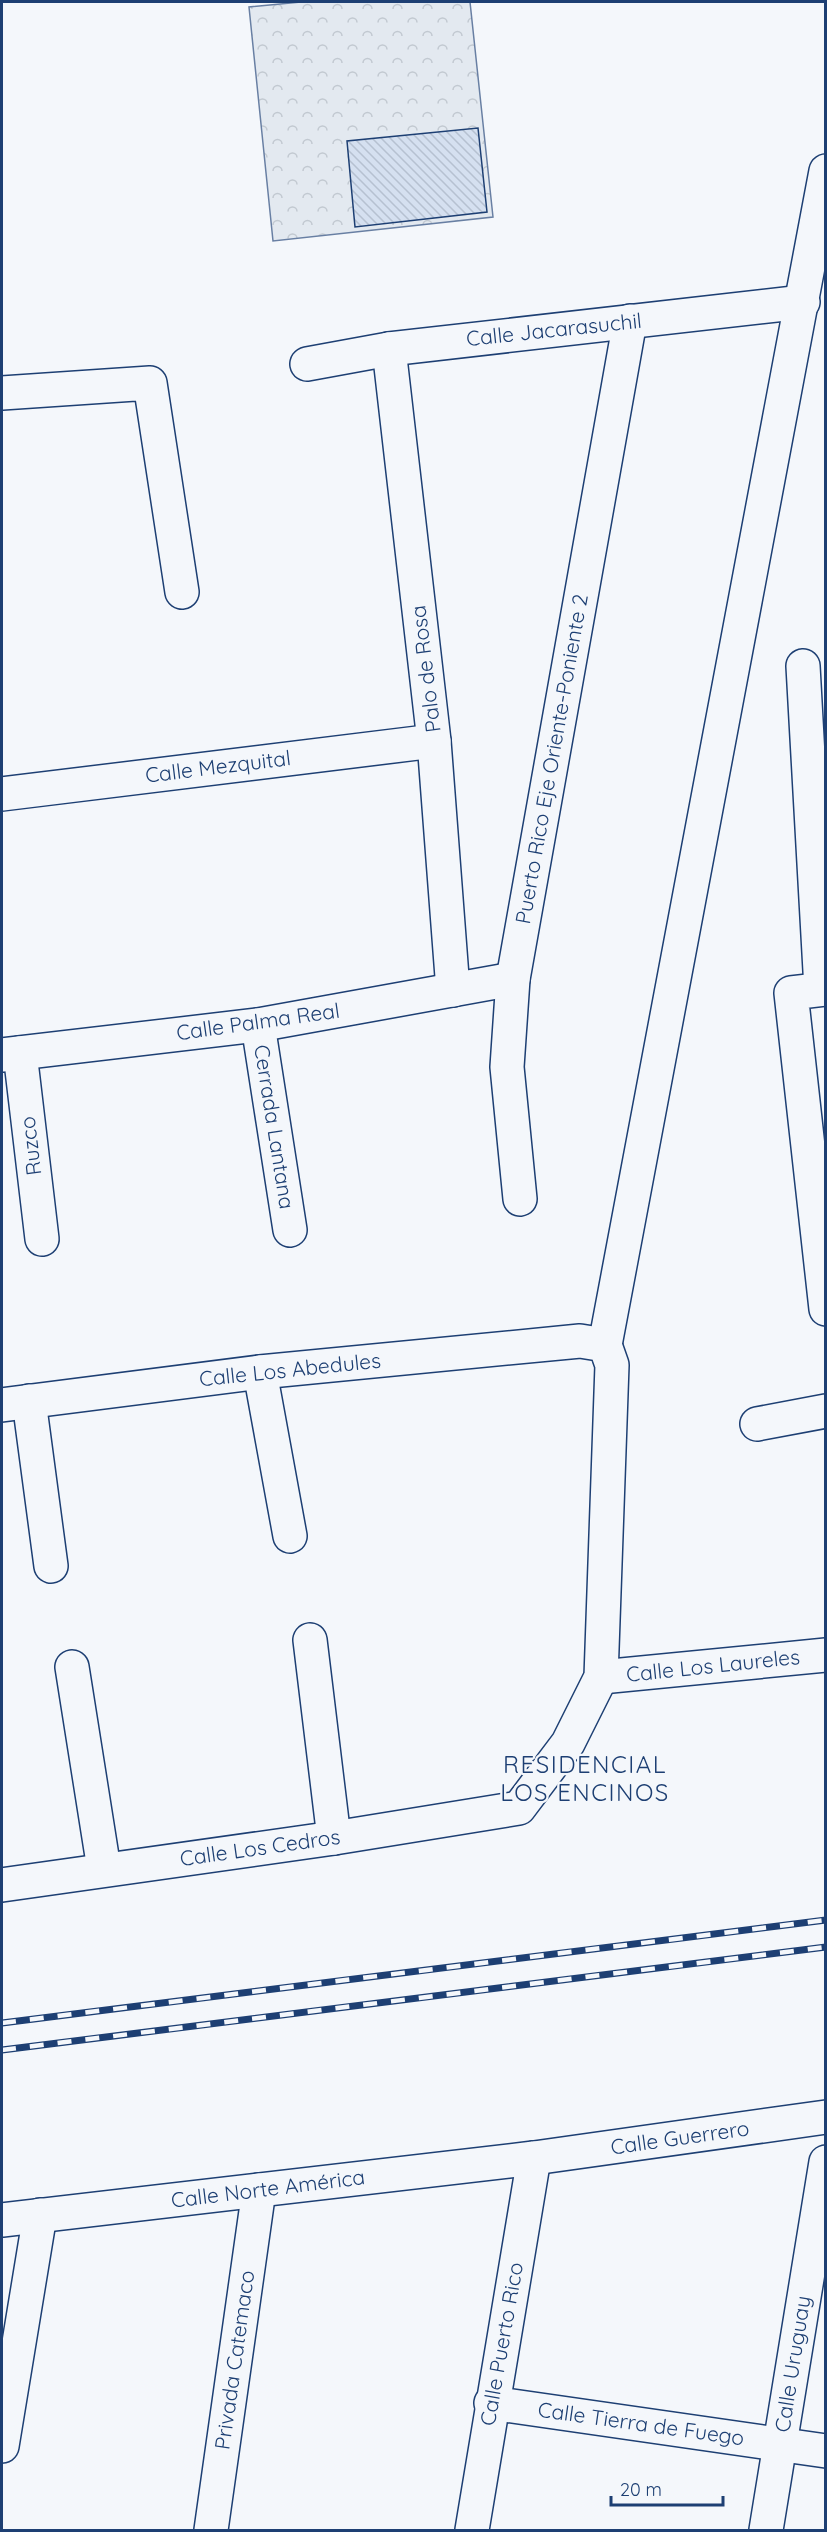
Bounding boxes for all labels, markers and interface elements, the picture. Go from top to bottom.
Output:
street label: Calle Jacarasuchil [465,307,643,351]
street label: Puerto Rico Eje Oriente-Poniente 2 [509,592,593,926]
street label: Palo de Rosa [404,604,446,734]
street label: Calle Mezquital [144,744,292,788]
street label: Calle Palma Real [175,997,341,1045]
street label: Cerrada Lantana [249,1043,301,1211]
street label: Ruzco [13,1115,47,1177]
street label: Calle Los Abedules [198,1347,382,1391]
street label: Calle Los Laureles [625,1643,801,1687]
district label: RESIDENCIAL LOS ENCINOS [500,1749,670,1807]
street label: Calle Los Cedros [178,1823,342,1871]
street label: Calle Guerrero [609,2114,751,2160]
street label: Calle Norte América [170,2163,366,2213]
street label: Calle Puerto Rico [474,2260,528,2428]
street label: Privada Catemaco [209,2269,259,2451]
street label: Calle Uruguay [768,2294,816,2434]
street label: Calle Tierra de Fuego [536,2396,746,2450]
scale bar [611,2469,724,2507]
text: 20 m [620,2478,662,2501]

